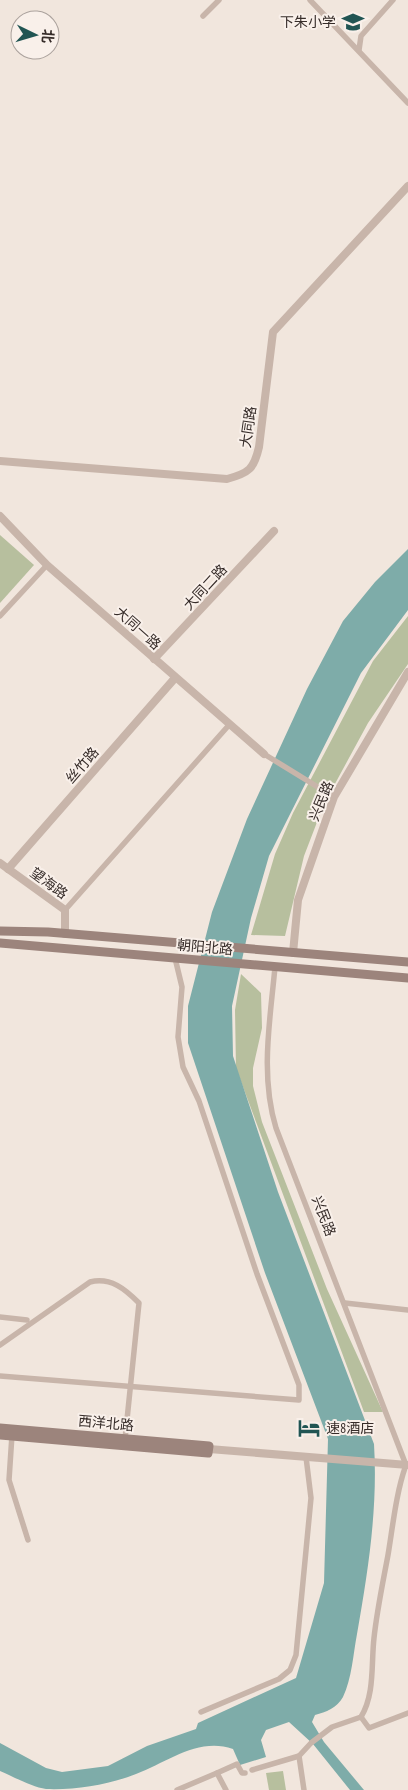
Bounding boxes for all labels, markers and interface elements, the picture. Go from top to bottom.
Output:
school or university icon: 下朱小学 [340,9,366,35]
north arrow [10,10,60,60]
place label: 下朱小学 [280,13,336,31]
text: 北 [38,28,58,44]
street label: 大同路 [236,405,260,449]
street label: 大同二路 [179,560,231,614]
street label: 大同一路 [111,603,165,653]
street label: 丝竹路 [61,743,103,787]
street label: 兴民路 [305,778,337,824]
street label: 望海路 [27,863,71,903]
street label: 朝阳北路 [176,936,234,958]
street label: 兴民路 [308,1193,340,1239]
street label: 西洋北路 [77,1412,135,1434]
hotel icon: 速8酒店 [296,1415,322,1441]
place label: 速8酒店 [326,1419,374,1437]

